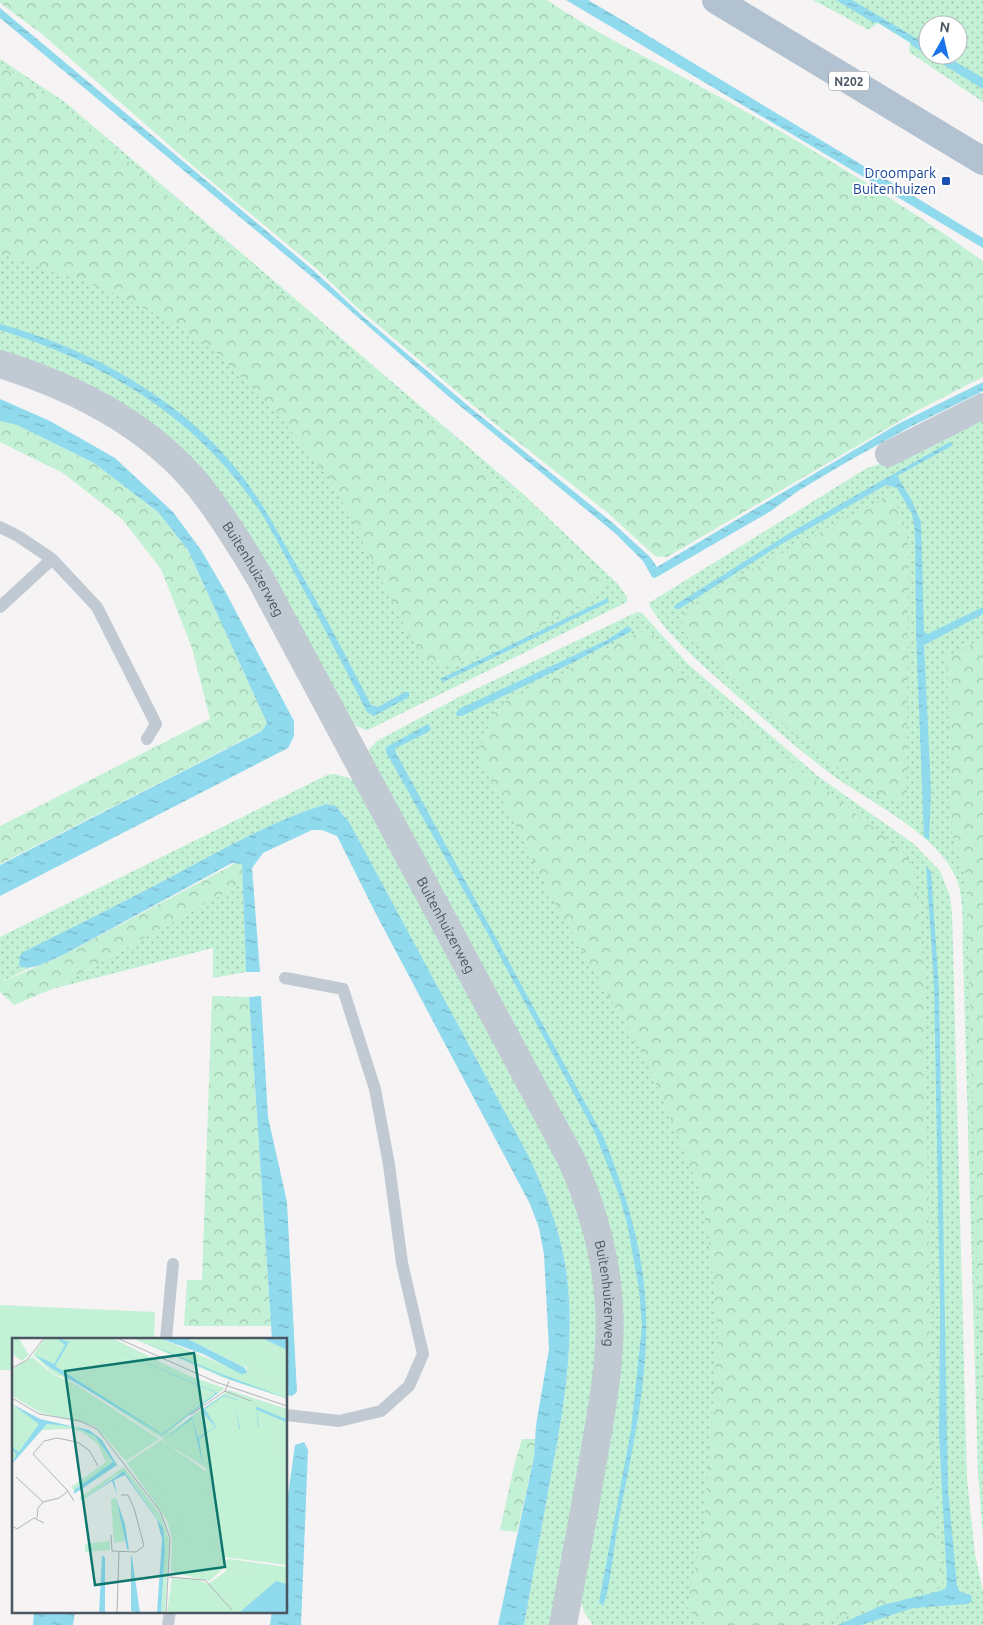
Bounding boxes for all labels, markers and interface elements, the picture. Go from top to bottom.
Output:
north arrow [918,15,968,65]
text: N [939,18,951,36]
road number: N202 [829,72,869,90]
place label: Droompark Buitenhuizen [853,165,936,197]
marker: Droompark Buitenhuizen [940,175,952,187]
street label: Buitenhuizerweg [219,519,287,619]
street label: Buitenhuizerweg [414,874,478,976]
street label: Buitenhuizerweg [591,1239,618,1347]
inset map [12,1338,288,1612]

